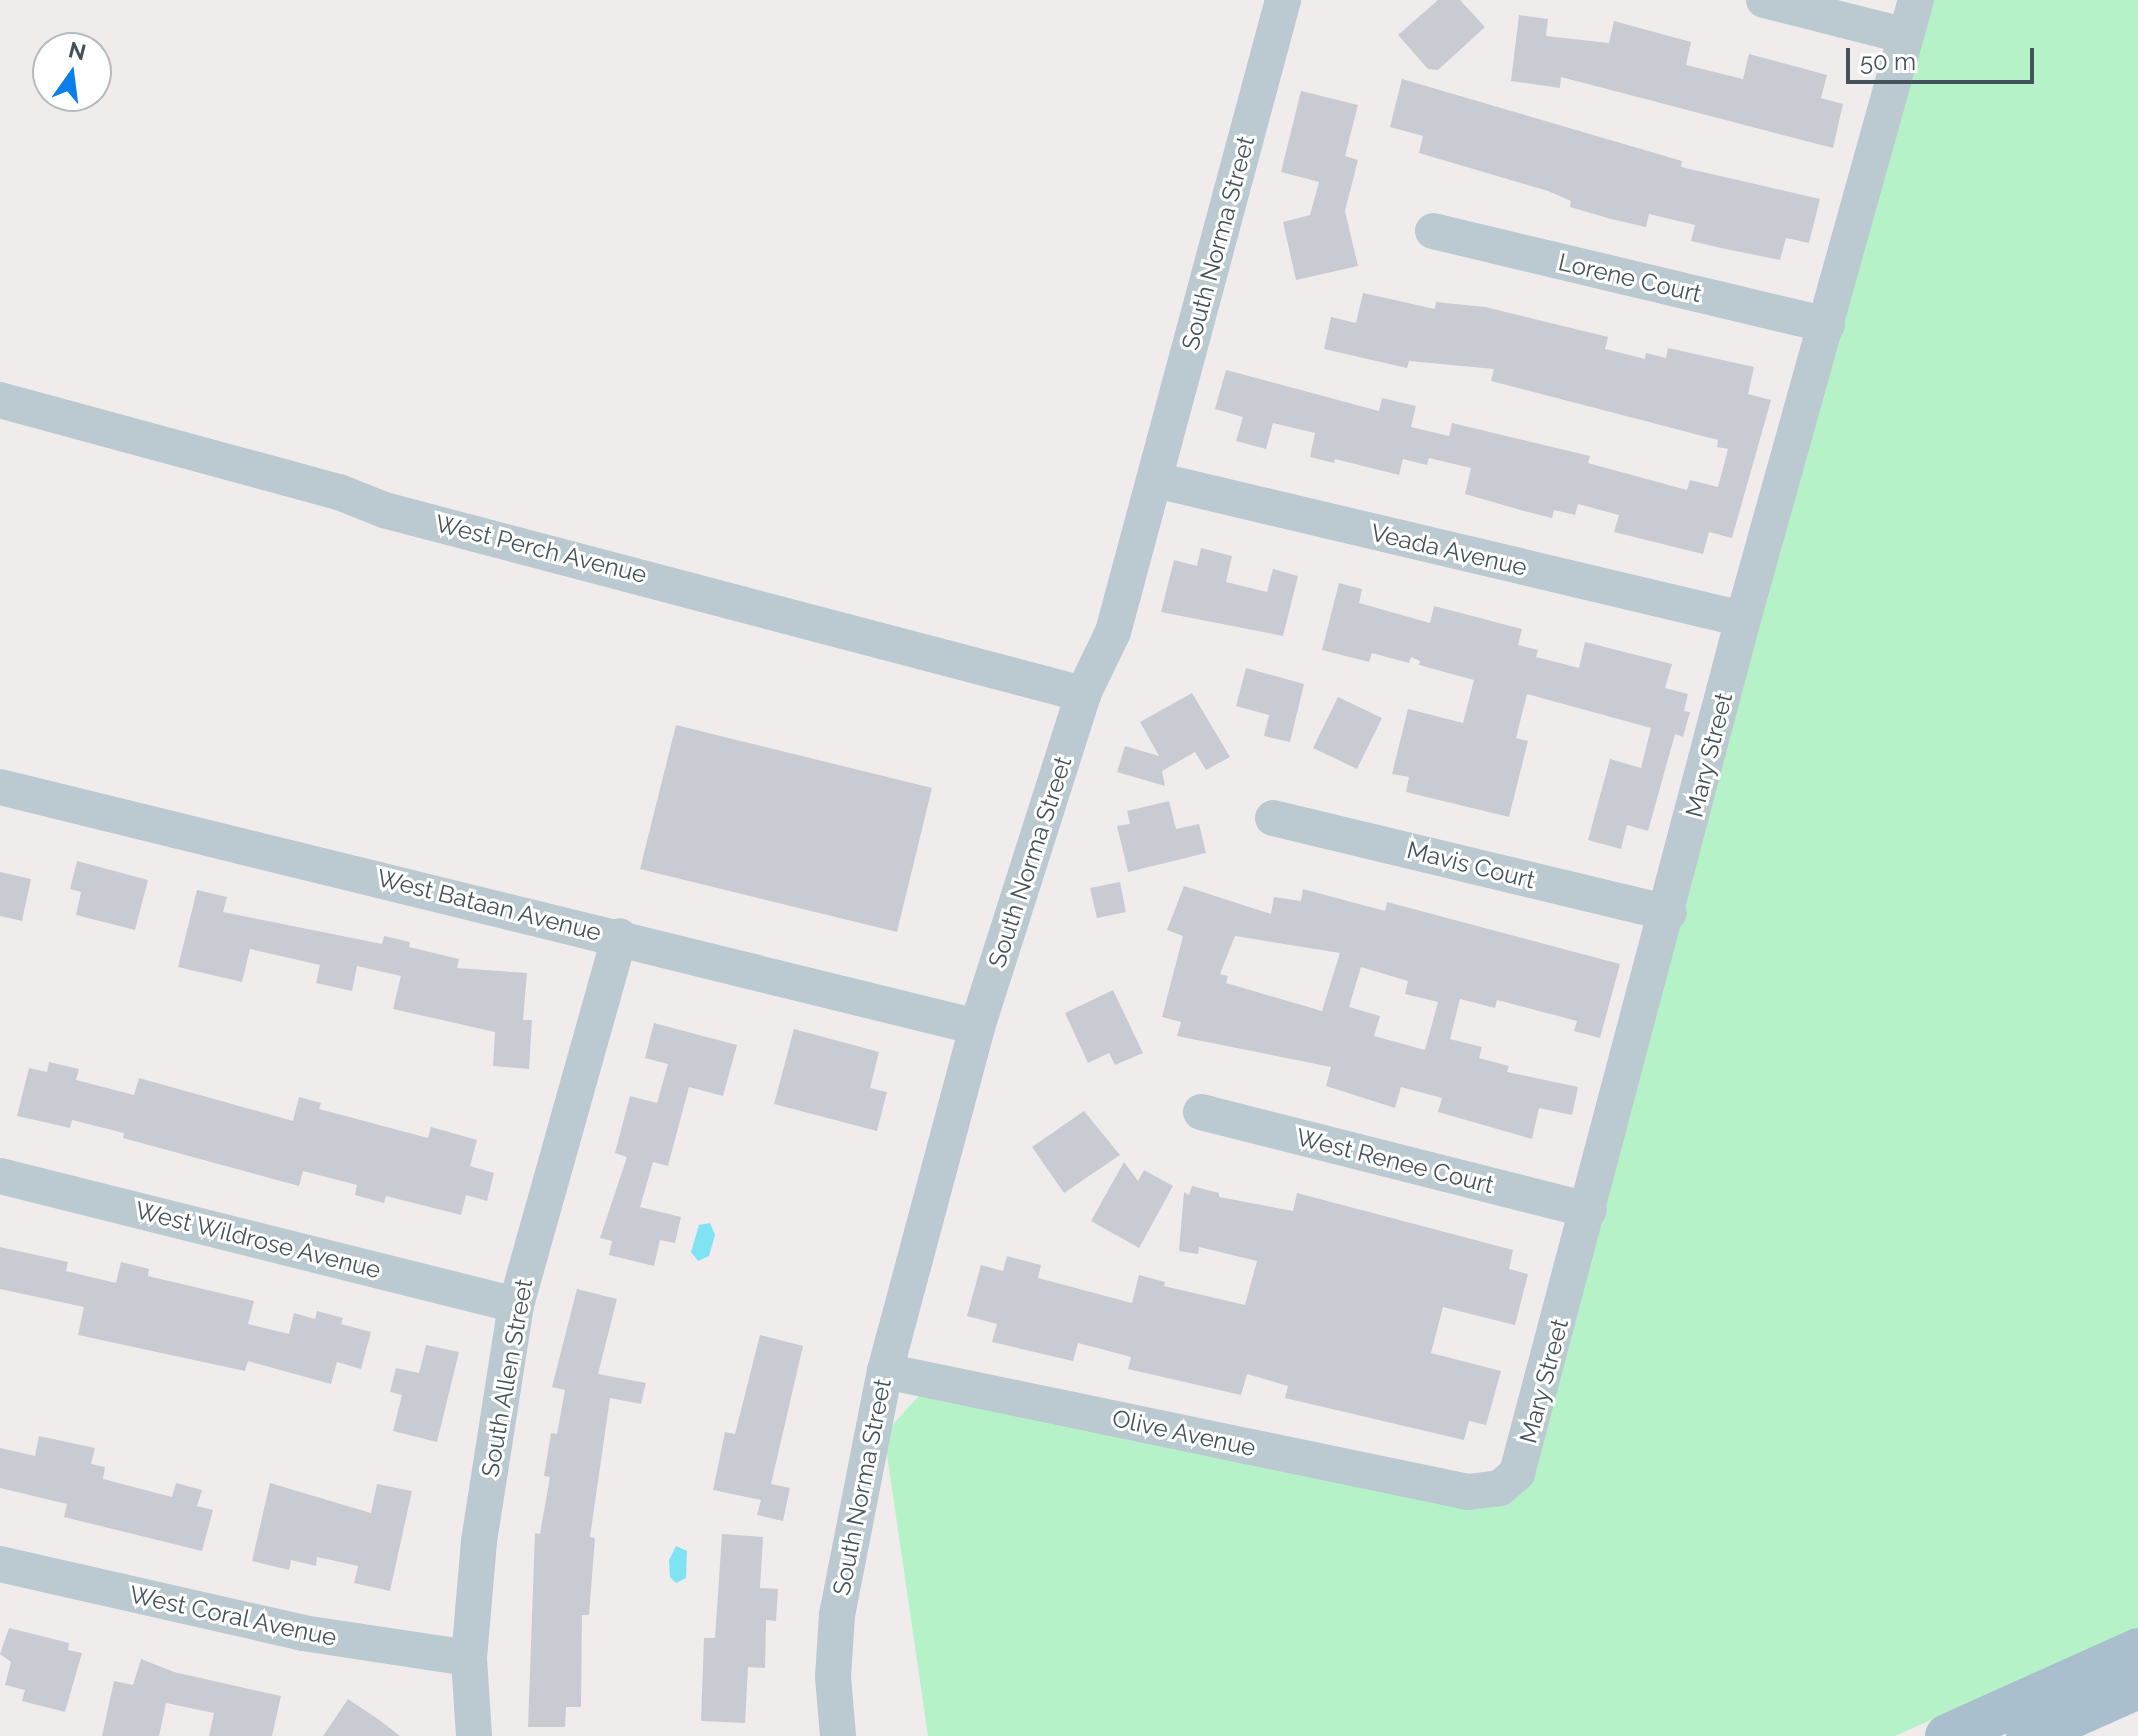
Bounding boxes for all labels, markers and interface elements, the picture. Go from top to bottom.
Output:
north arrow [32,32,112,112]
scale bar [1850,32,2038,82]
text: N [66,36,89,65]
text: 50 m [1860,47,1916,76]
street label: South Norma Street [1176,133,1260,353]
street label: Lorene Court [1556,248,1704,308]
street label: West Perch Avenue [432,509,650,589]
street label: Veada Avenue [1368,518,1530,582]
street label: Mary Street [1680,689,1738,821]
street label: South Norma Street [982,753,1078,971]
street label: Mavis Court [1404,835,1538,895]
street label: West Bataan Avenue [374,863,604,947]
street label: West Renee Court [1293,1123,1497,1199]
street label: West Wildrose Avenue [132,1195,384,1285]
street label: South Allen Street [475,1276,539,1480]
street label: Mary Street [1514,1315,1574,1447]
street label: South Norma Street [827,1376,897,1598]
street label: Olive Avenue [1109,1404,1259,1462]
street label: West Coral Avenue [126,1580,340,1652]

